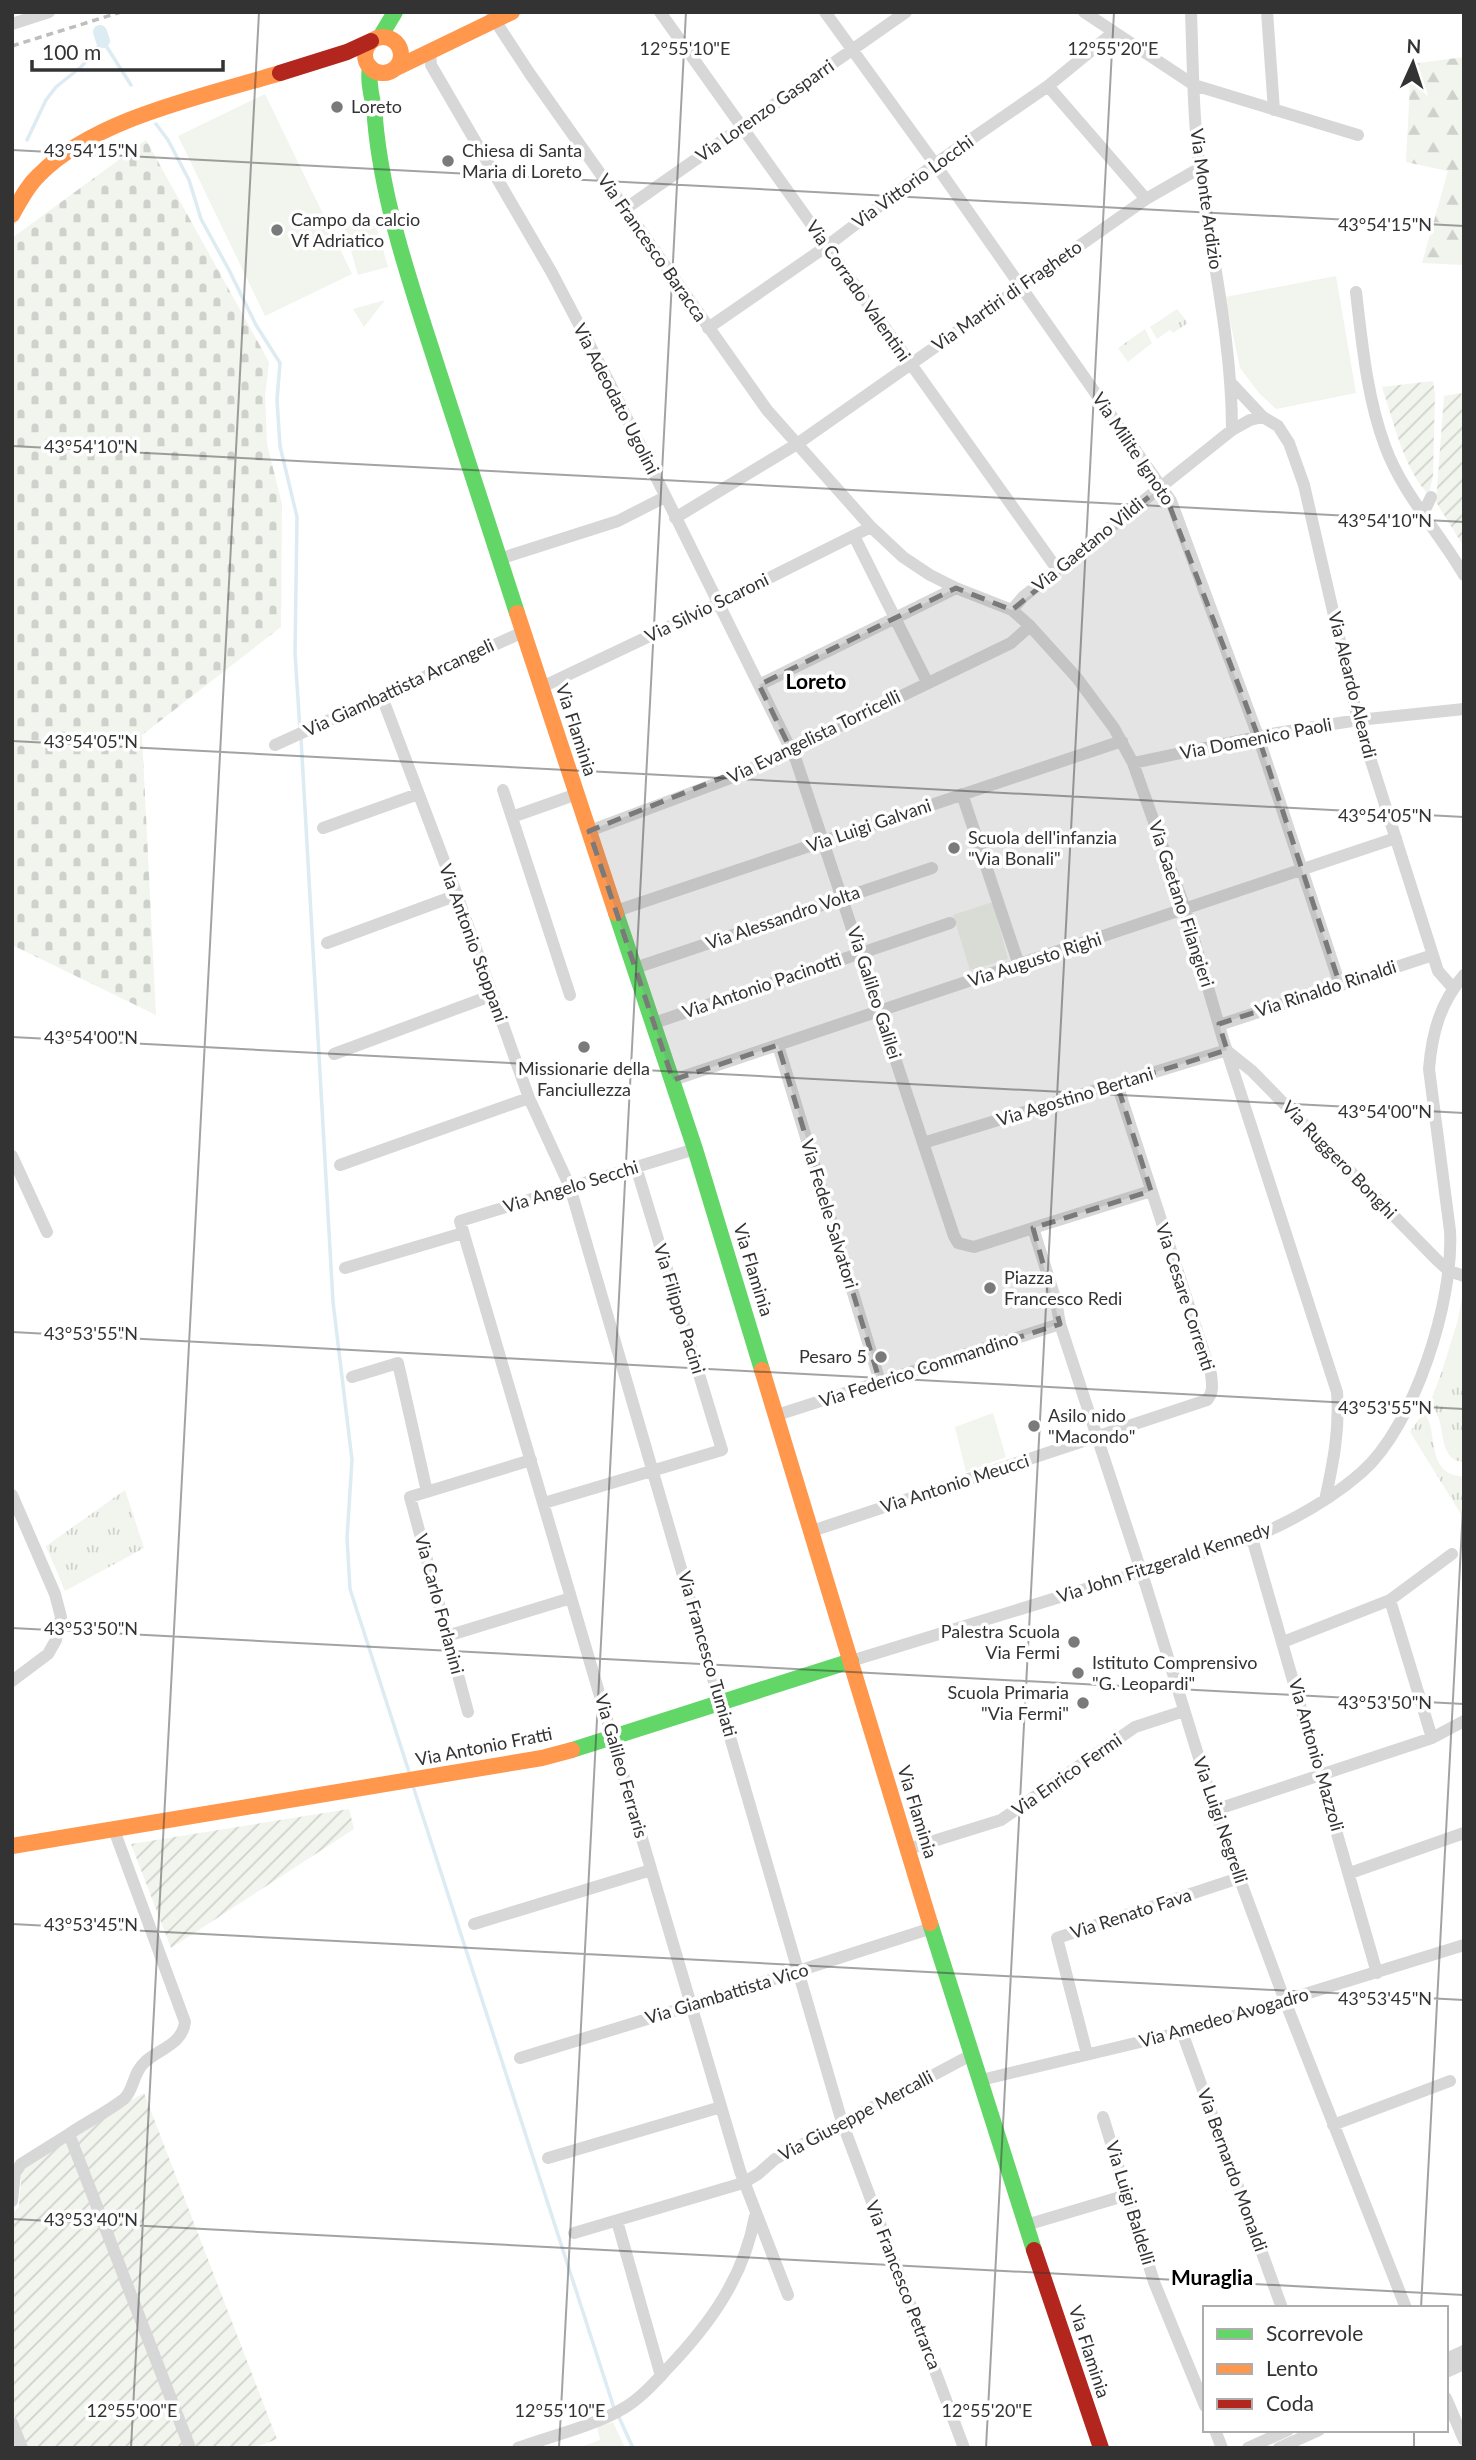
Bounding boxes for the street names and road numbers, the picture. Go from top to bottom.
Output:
street label: Via Lorenzo Gasparri [691,54,838,166]
street label: Via Monte Ardizio [1186,127,1228,271]
street label: Via Vittorio Locchi [848,130,977,232]
street label: Via Francesco Baracca [593,169,712,326]
street label: Via Corrado Valentini [802,216,916,365]
street label: Via Martiri di Fragheto [927,235,1086,355]
street label: Via Adeodato Ugolini [569,319,664,478]
street label: Via Milite Ignoto [1088,388,1180,509]
street label: Via Gaetano Vildi [1027,493,1147,596]
street label: Via Silvio Scaroni [641,568,772,647]
street label: Via Aleardo Aleardi [1324,609,1382,760]
street label: Via Giambattista Arcangeli [300,633,497,741]
street label: Via Flaminia [552,681,602,779]
street label: Via Evangelista Torricelli [724,685,904,788]
street label: Via Domenico Paoli [1178,713,1333,764]
street label: Via Luigi Galvani [804,793,934,857]
street label: Via Gaetano Filangieri [1145,818,1219,990]
street label: Via Antonio Stoppani [435,861,513,1025]
street label: Via Alessandro Volta [703,880,862,954]
street label: Via Galileo Galilei [843,924,907,1062]
street label: Via Augusto Righi [965,927,1104,991]
street label: Via Antonio Pacinotti [679,948,844,1023]
street label: Via Rinaldo Rinaldi [1252,955,1399,1021]
street label: Via Agostino Bertani [994,1062,1155,1130]
street label: Via Ruggero Bonghi [1278,1096,1402,1223]
street label: Via Fedele Salvatori [797,1136,863,1291]
street label: Via Angelo Secchi [501,1155,641,1217]
street label: Via Cesare Correnti [1152,1220,1220,1373]
street label: Via Flaminia [729,1221,778,1319]
street label: Via Filippo Pacini [650,1241,710,1376]
street label: Via Federico Commandino [816,1326,1021,1412]
street label: Via Antonio Meucci [878,1449,1032,1517]
street label: Via John Fitzgerald Kennedy [1054,1517,1274,1607]
street label: Via Carlo Forlanini [411,1531,469,1676]
street label: Via Francesco Tumiati [674,1568,742,1739]
street label: Via Antonio Mazzoli [1285,1676,1349,1834]
street label: Via Galileo Ferraris [591,1691,653,1840]
street label: Via Antonio Fratti [414,1722,554,1770]
street label: Via Enrico Fermi [1007,1728,1126,1820]
street label: Via Luigi Negrelli [1189,1754,1253,1886]
street label: Via Flaminia [893,1763,942,1861]
street label: Via Renato Fava [1067,1883,1194,1943]
street label: Via Giambattista Vico [643,1958,811,2028]
street label: Via Amedeo Avogadro [1137,1982,1311,2052]
street label: Via Giuseppe Mercalli [775,2065,936,2165]
street label: Via Bernardo Monaldi [1193,2085,1273,2254]
street label: Via Luigi Baldelli [1102,2138,1160,2267]
street label: Via Francesco Petrarca [862,2197,946,2372]
street label: Via Flaminia [1065,2303,1115,2401]

